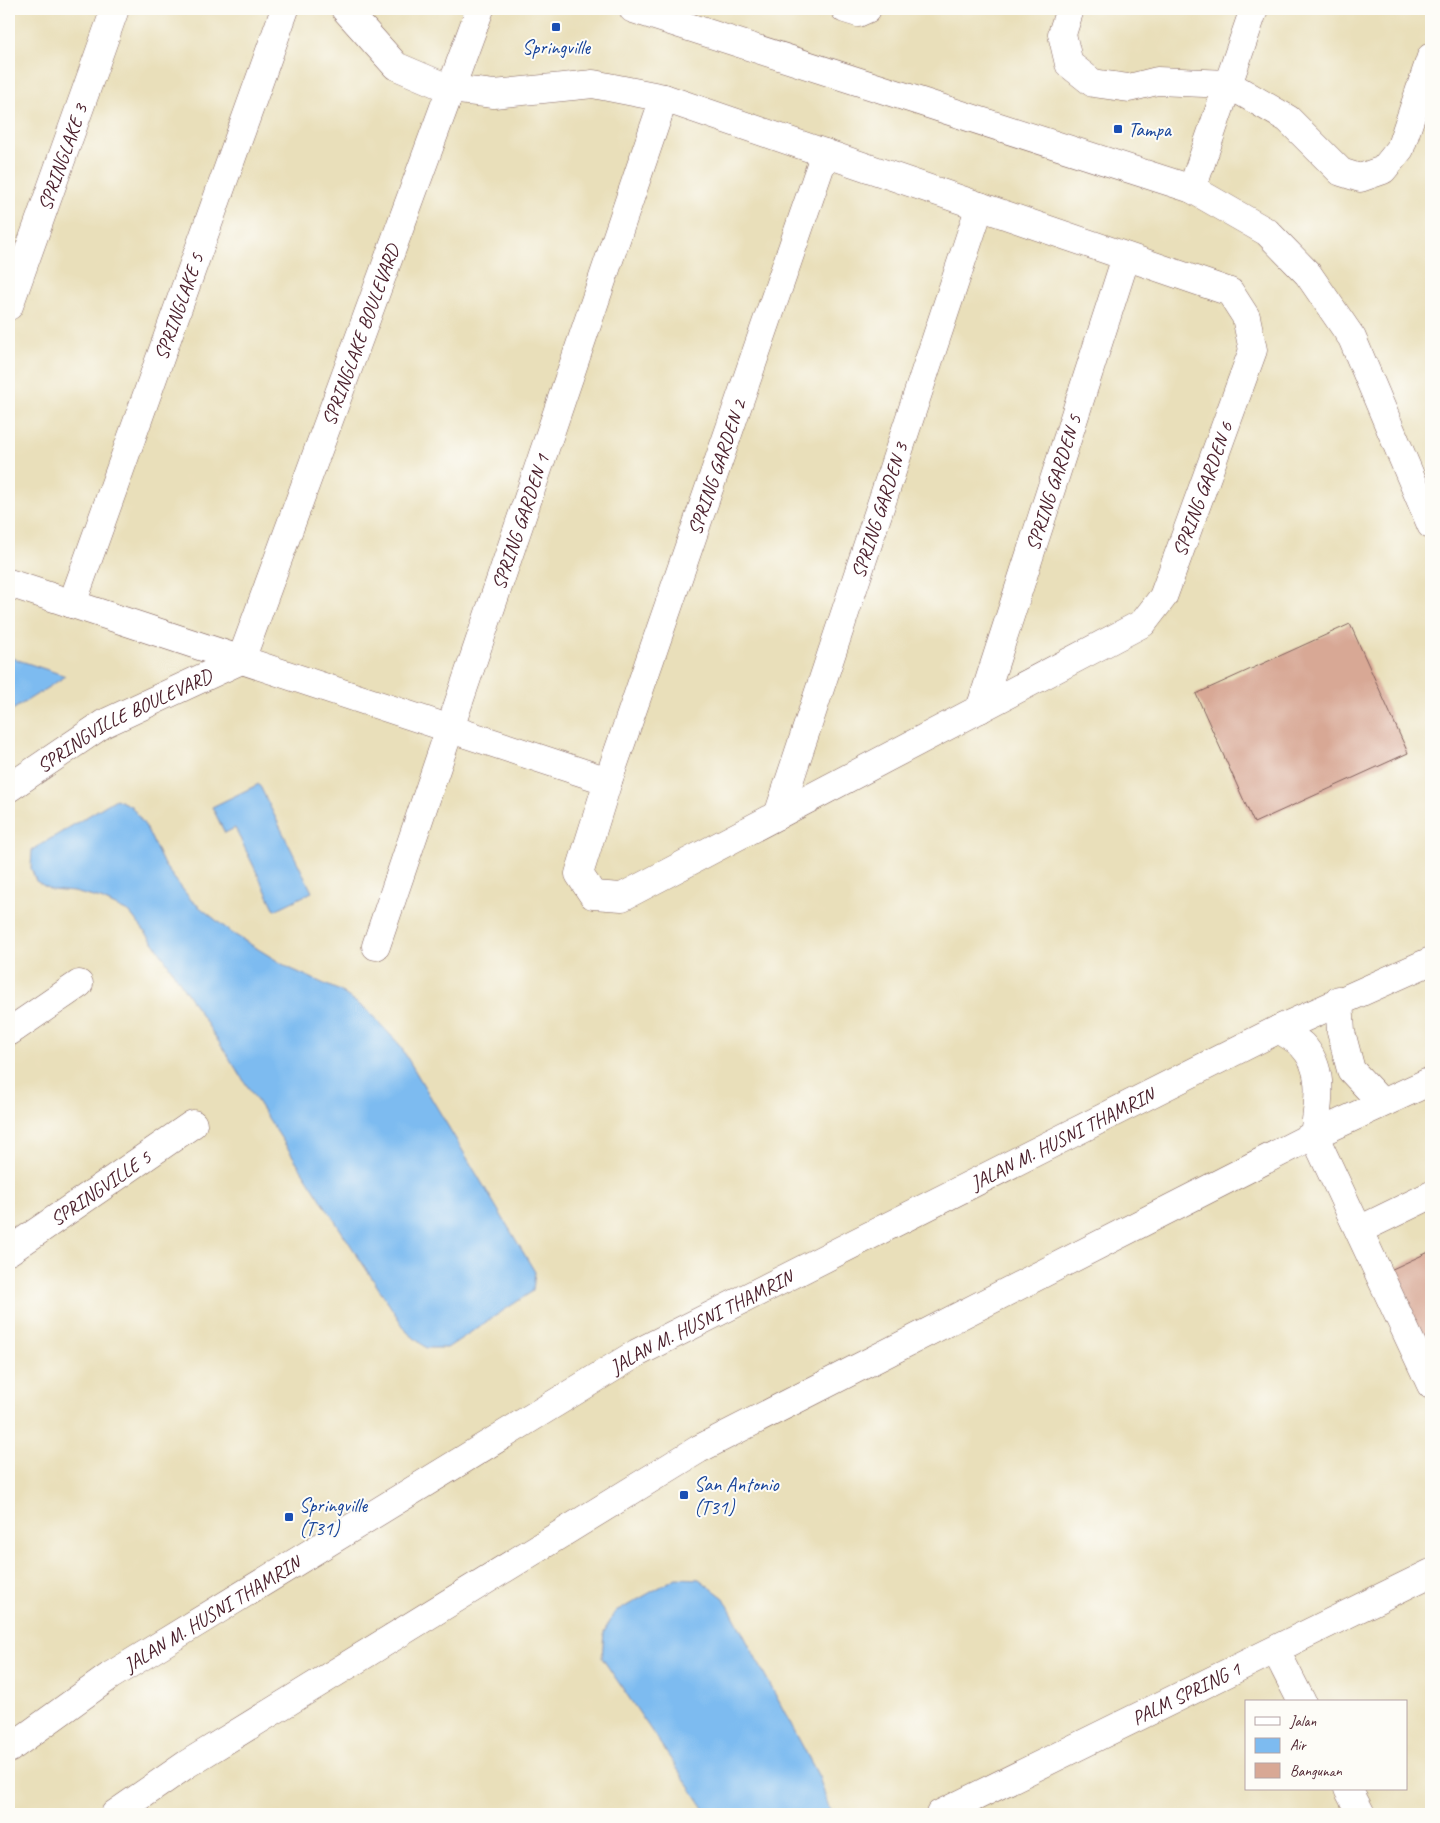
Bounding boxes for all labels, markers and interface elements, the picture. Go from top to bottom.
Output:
marker: Springville [550,21,562,33]
place label: Springville [522,35,591,60]
street label: SPRINGLAKE 3 [32,99,94,214]
place label: Tampa [1128,117,1173,142]
marker: Tampa [1112,123,1124,135]
street label: SPRINGLAKE BOULEVARD [316,239,406,429]
street label: SPRINGLAKE 5 [148,249,210,363]
street label: SPRING GARDEN 2 [682,395,752,538]
street label: SPRING GARDEN 5 [1020,411,1088,554]
street label: SPRING GARDEN 6 [1167,418,1239,560]
street label: SPRING GARDEN 3 [845,438,914,581]
street label: SPRING GARDEN 1 [486,450,555,593]
street label: SPRINGVILLE BOULEVARD [32,663,217,779]
street label: JALAN M. HUSNI THAMRIN [966,1081,1161,1196]
street label: SPRINGVILLE 5 [46,1144,157,1232]
street label: JALAN M. HUSNI THAMRIN [604,1263,799,1380]
place label: San Antonio (T31) [694,1472,780,1520]
marker: San Antonio (T31) [678,1489,690,1501]
place label: Springville (T31) [299,1493,368,1541]
marker: Springville (T31) [283,1511,295,1523]
street label: JALAN M. HUSNI THAMRIN [118,1549,307,1678]
street label: PALM SPRING 1 [1128,1656,1246,1731]
legend [1245,1700,1408,1790]
text: Jalan [1289,1712,1317,1731]
text: Air [1290,1736,1307,1755]
text: Bangunan [1290,1762,1343,1781]

